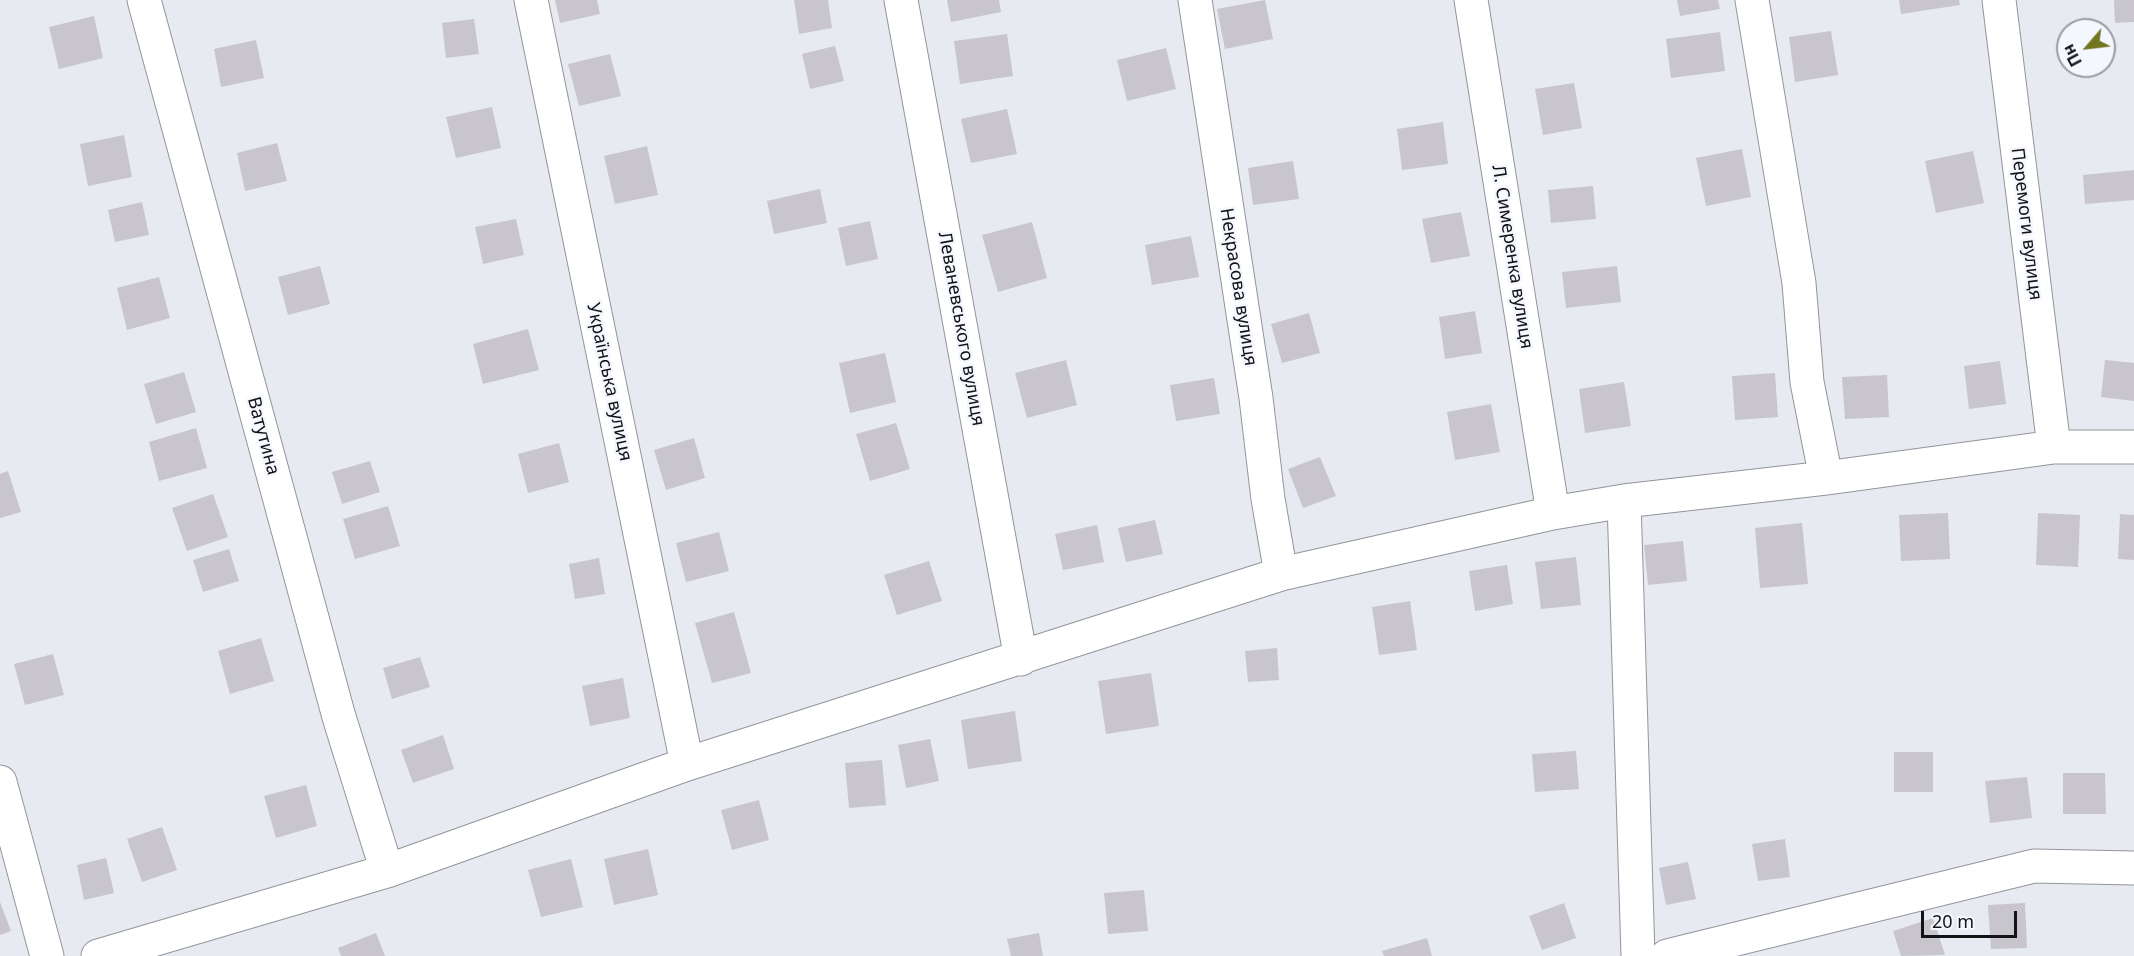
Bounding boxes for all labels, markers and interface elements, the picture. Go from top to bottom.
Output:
north arrow [2056,18,2116,78]
text: Пн [2057,40,2087,71]
street label: Перемоги вулиця [2006,146,2046,302]
street label: Л. Симеренка вулиця [1487,164,1537,350]
street label: Некрасова вулиця [1215,207,1261,367]
street label: Леваневського вулиця [933,230,989,428]
street label: Українська вулиця [582,301,636,463]
street label: Ватутина [242,395,284,477]
scale bar [1924,899,2020,937]
text: 20 m [1932,909,1974,933]

